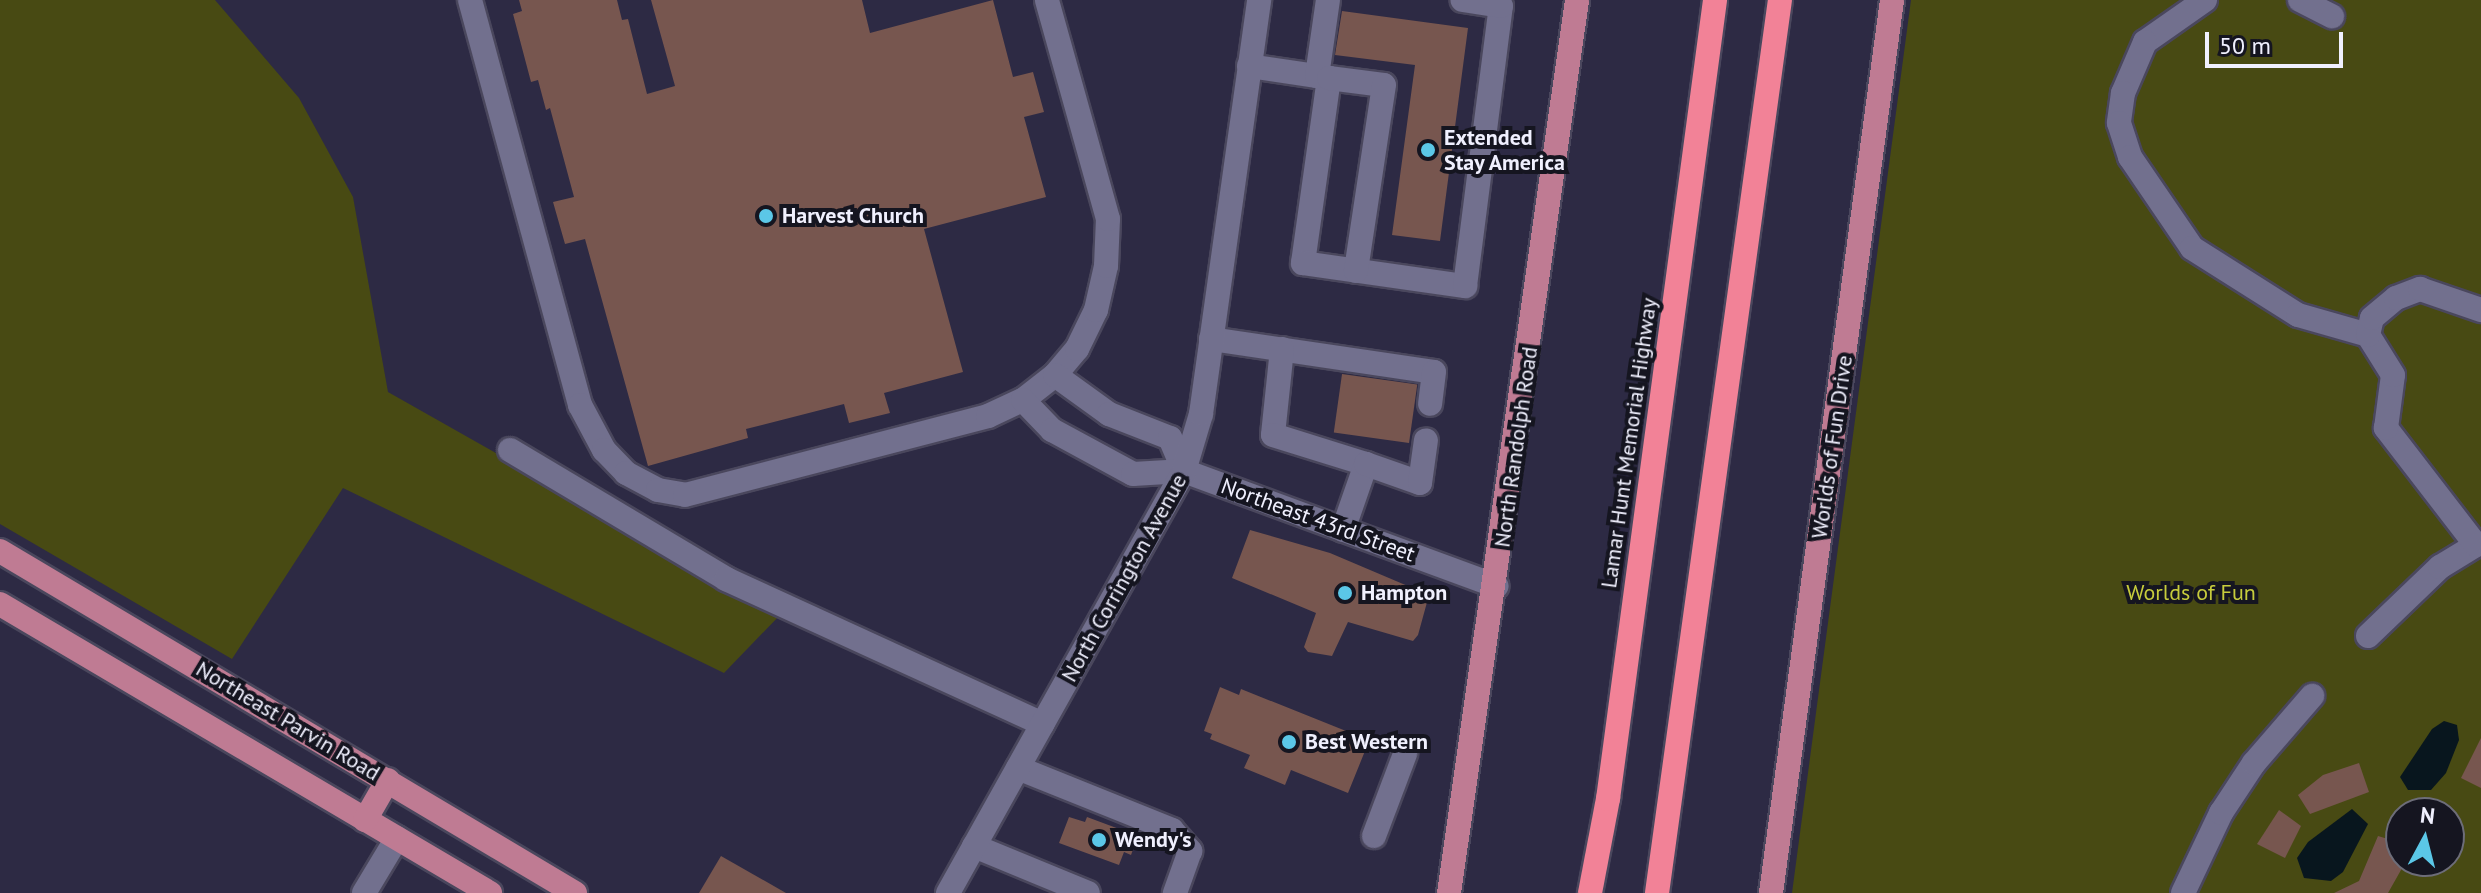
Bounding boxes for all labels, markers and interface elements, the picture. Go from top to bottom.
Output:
scale bar [2209,16,2347,66]
text: 50 m [2219,30,2271,61]
place label: Extended Stay America [1444,124,1567,176]
marker: Extended Stay America [1419,141,1437,159]
place label: Harvest Church [782,203,924,229]
marker: Harvest Church [757,207,775,225]
street label: Lamar Hunt Memorial Highway [1596,296,1662,590]
street label: North Randolph Road [1489,345,1543,549]
street label: Worlds of Fun Drive [1806,354,1858,540]
street label: North Corrington Avenue [1056,469,1192,687]
street label: Northeast 43rd Street [1218,473,1418,567]
place label: Hampton [1361,580,1447,606]
park label: Worlds of Fun [2126,580,2256,606]
marker: Hampton [1336,584,1354,602]
street label: Northeast Parvin Road [191,656,385,786]
place label: Best Western [1305,729,1428,755]
marker: Best Western [1280,733,1298,751]
north arrow [2385,797,2465,877]
text: N [2419,800,2437,830]
place label: Wendy's [1115,827,1192,853]
marker: Wendy's [1090,831,1108,849]

